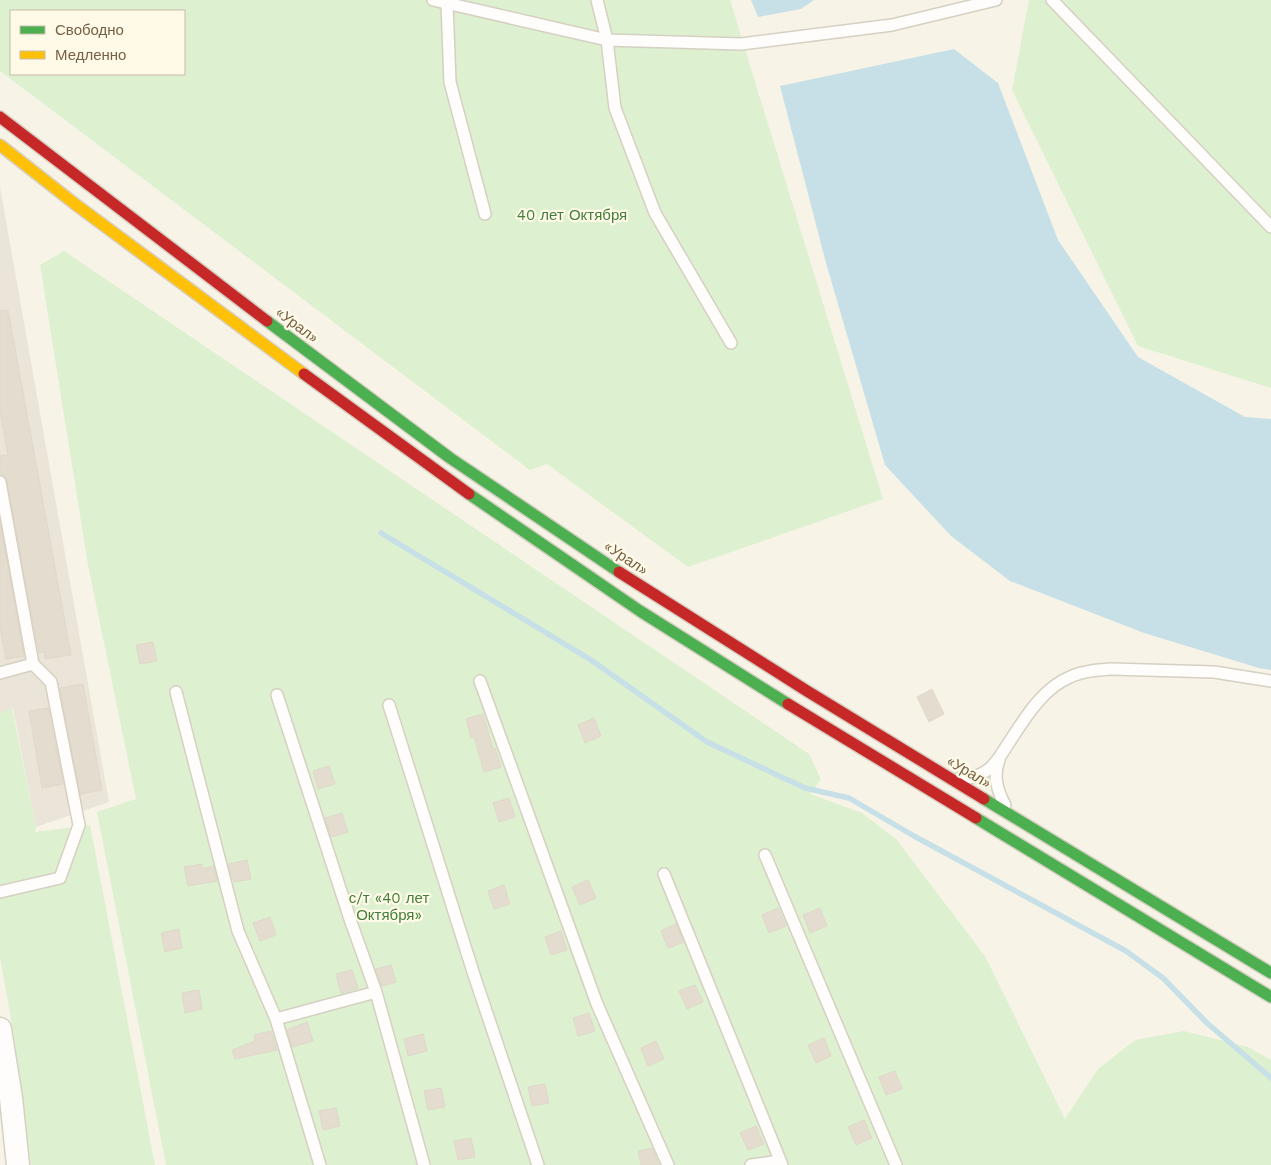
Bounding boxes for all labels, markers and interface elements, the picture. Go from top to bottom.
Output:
legend [10,10,185,75]
text: Свободно [55,21,124,39]
text: Медленно [55,46,126,64]
park label: 40 лет Октября [517,206,627,224]
street label: «Урал» [272,303,322,347]
street label: «Урал» [601,537,651,579]
street label: «Урал» [943,752,995,792]
park label: с/т «40 лет Октября» [349,889,429,924]

